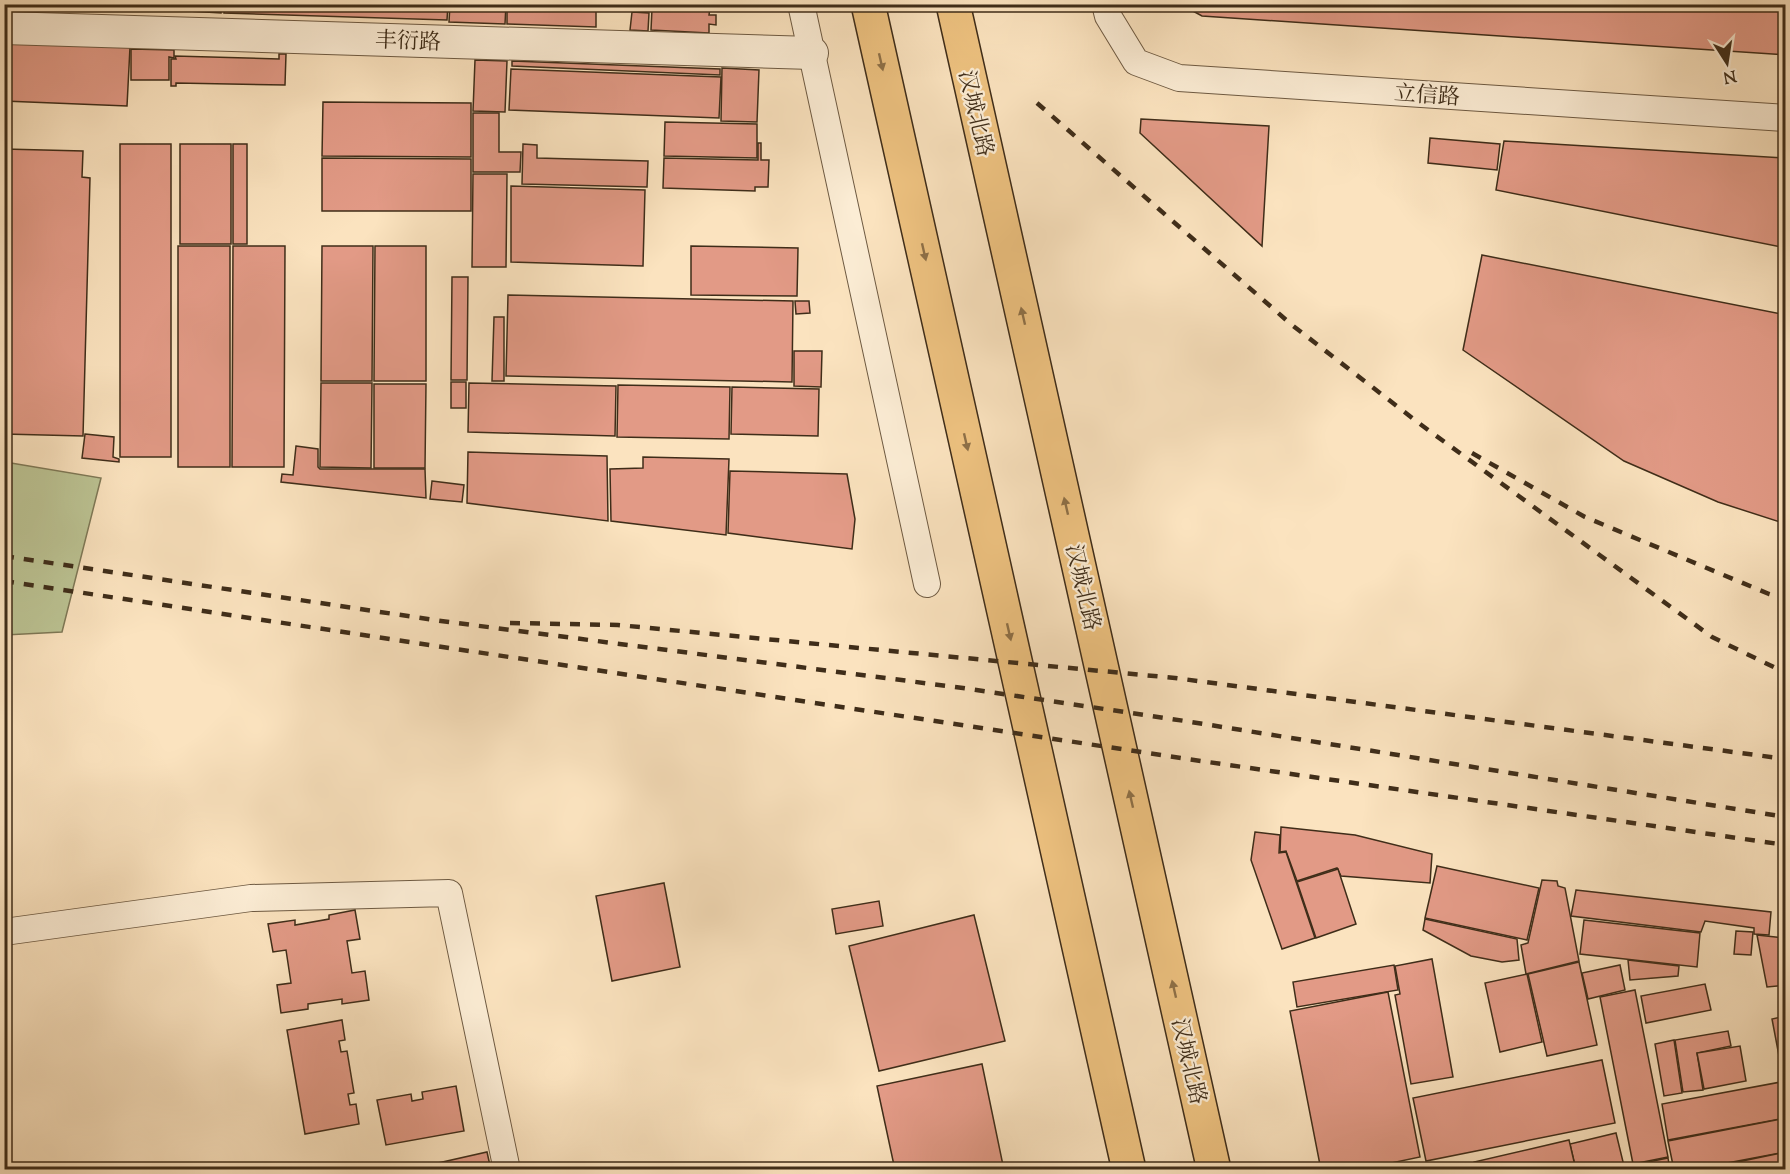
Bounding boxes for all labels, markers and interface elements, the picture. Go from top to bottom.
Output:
street label: 丰衍路 [374,26,441,60]
north arrow [1697,33,1757,93]
one-way arrow [877,52,886,71]
text: N [1721,63,1738,88]
street label: 汉城北路 [949,67,1000,160]
street label: 立信路 [1393,79,1461,115]
one-way arrow [919,243,929,261]
one-way arrow [1018,306,1027,325]
one-way arrow [962,433,972,451]
one-way arrow [1060,497,1070,516]
street label: 汉城北路 [1056,541,1107,634]
one-way arrow [1005,623,1014,642]
one-way arrow [1126,790,1136,808]
one-way arrow [1169,980,1178,999]
street label: 汉城北路 [1162,1015,1213,1108]

